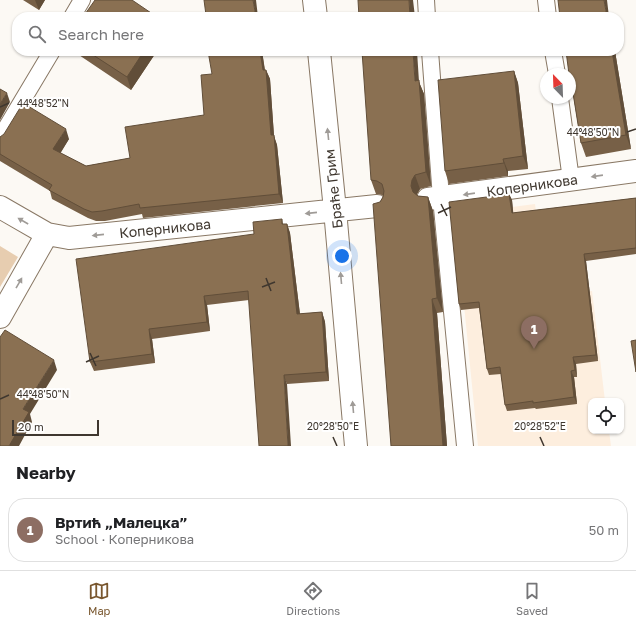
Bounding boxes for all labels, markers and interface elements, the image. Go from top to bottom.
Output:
search box [12,12,624,56]
icon: search [26,23,48,45]
text: Search here [58,25,144,43]
north arrow [540,68,576,104]
text: 44°48'52"N [17,97,69,109]
text: 44°48'50"N [567,126,619,138]
one-way arrow [324,128,331,140]
street label: Браће Грим [320,148,346,230]
street label: Коперникова [485,170,579,200]
one-way arrow [591,173,603,179]
one-way arrow [462,191,475,197]
one-way arrow [305,209,317,216]
street label: Коперникова [118,215,212,241]
one-way arrow [17,218,29,225]
one-way arrow [92,232,104,238]
your location [332,246,352,266]
one-way arrow [338,272,345,284]
one-way arrow [15,277,22,289]
pin: 1 [521,316,547,349]
text: 44°48'50"N [17,388,69,400]
map controls [588,398,624,434]
button: locate [588,398,624,434]
one-way arrow [349,401,356,413]
scale bar [12,418,99,437]
text: 20 m [18,420,44,433]
text: 20°28'50"E [307,420,359,432]
text: 20°28'52"E [514,420,566,432]
text: Nearby [16,462,76,483]
text: Вртић „Малецка” [55,513,188,531]
text: 1 [27,522,33,538]
text: 50 m [589,522,619,538]
text: School · Коперникова [55,531,194,547]
tab: Map [88,580,110,617]
tab: Directions [286,580,340,617]
tab: Saved [516,580,548,617]

